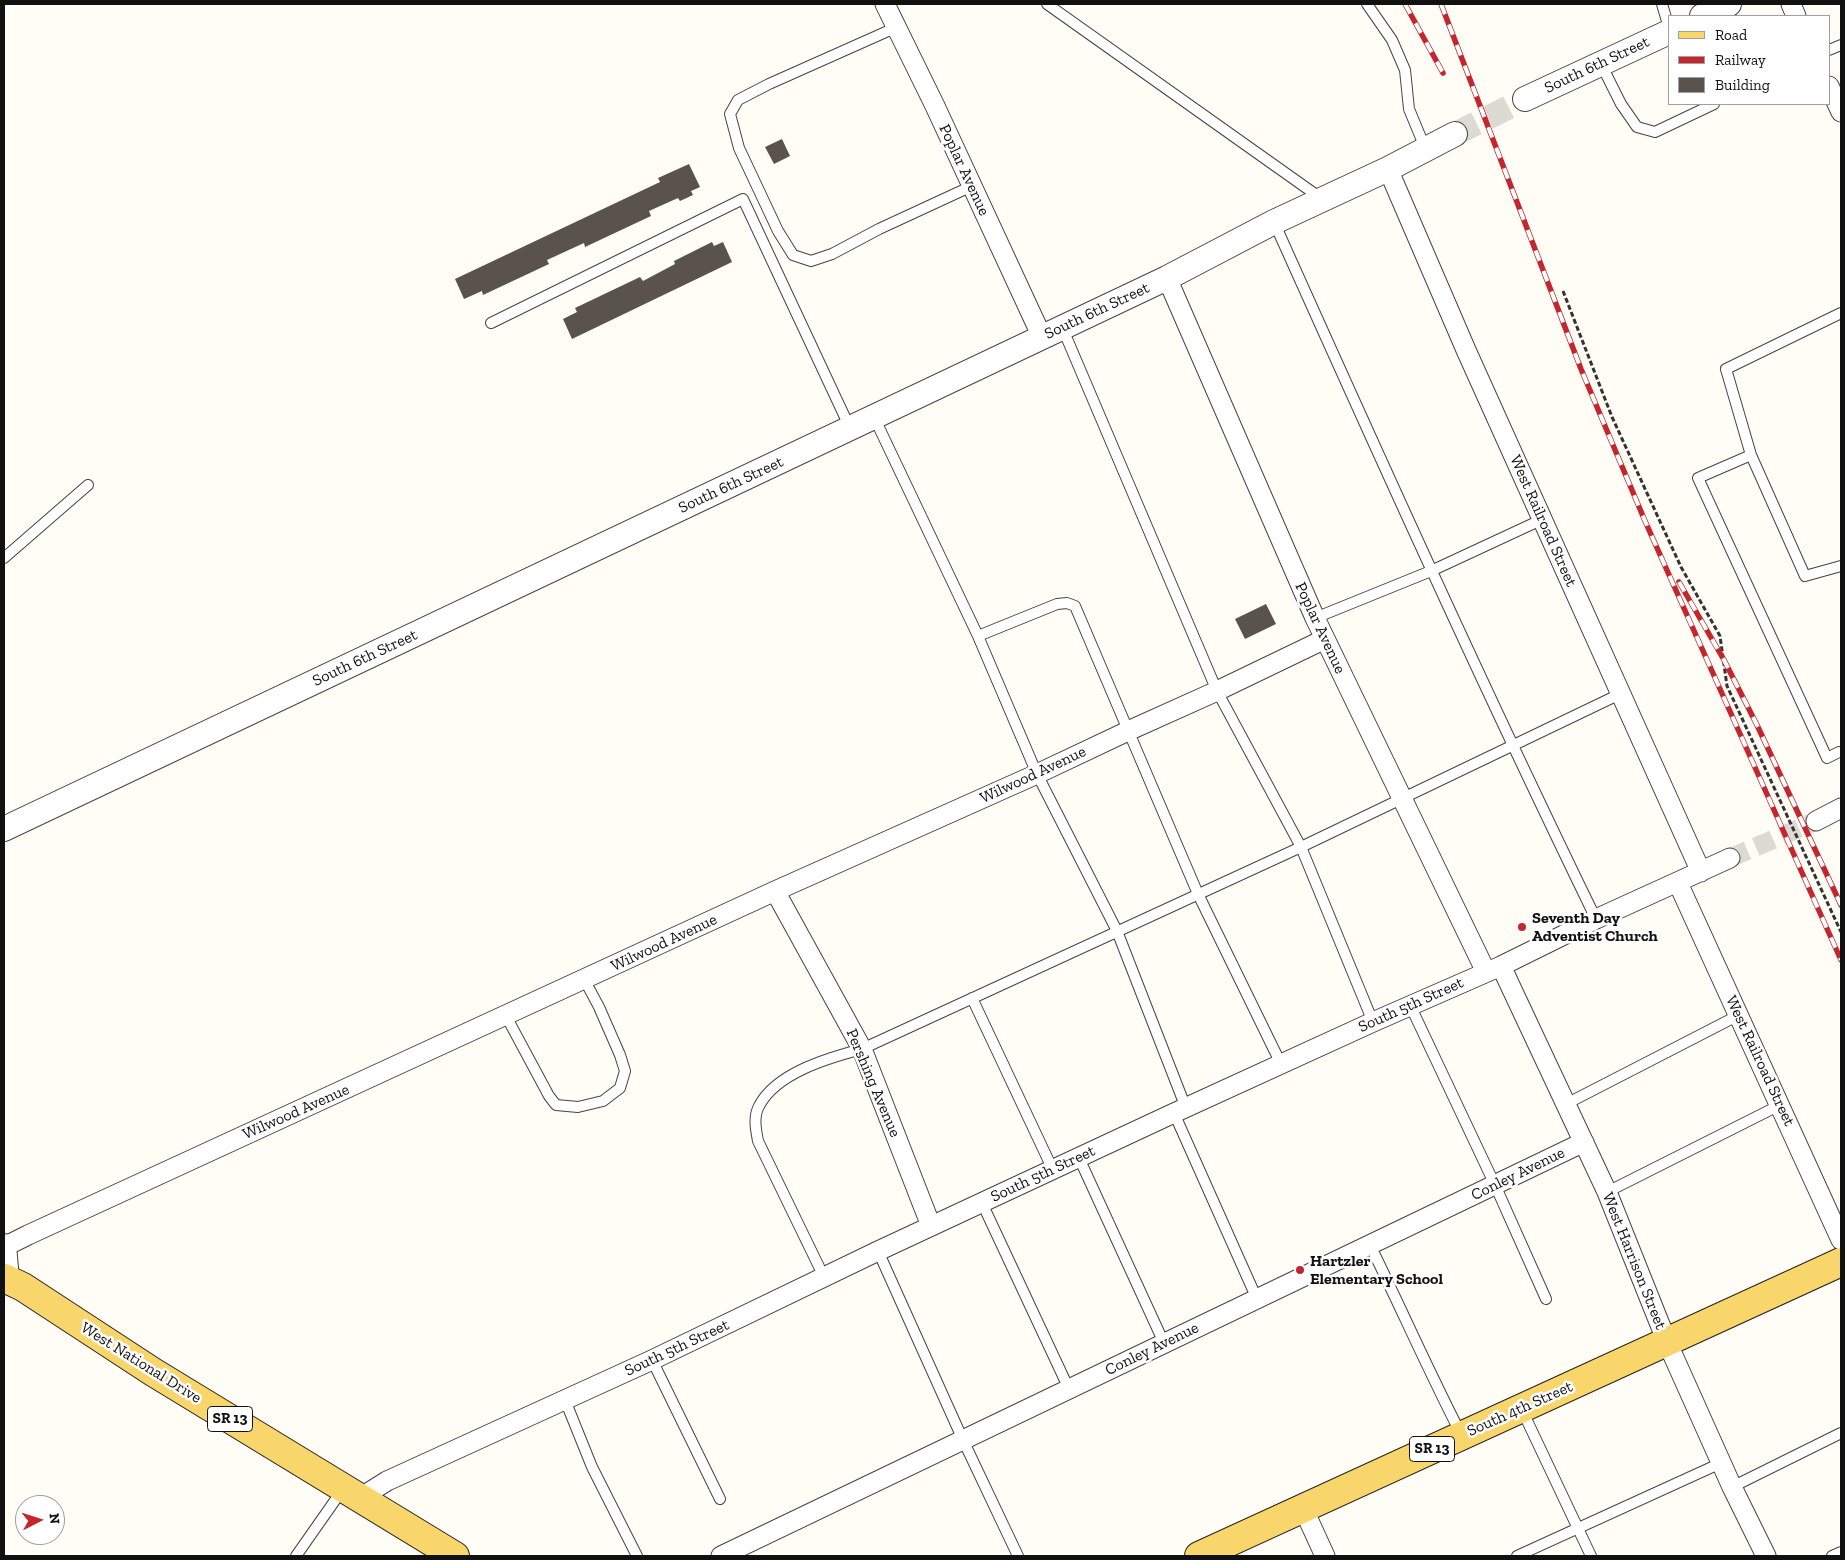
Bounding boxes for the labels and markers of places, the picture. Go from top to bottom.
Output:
place label: Seventh Day Adventist Church [1532,908,1658,946]
marker: Seventh Day Adventist Church [1516,921,1528,933]
place label: Hartzler Elementary School [1310,1251,1443,1289]
marker: Hartzler Elementary School [1294,1264,1306,1276]

